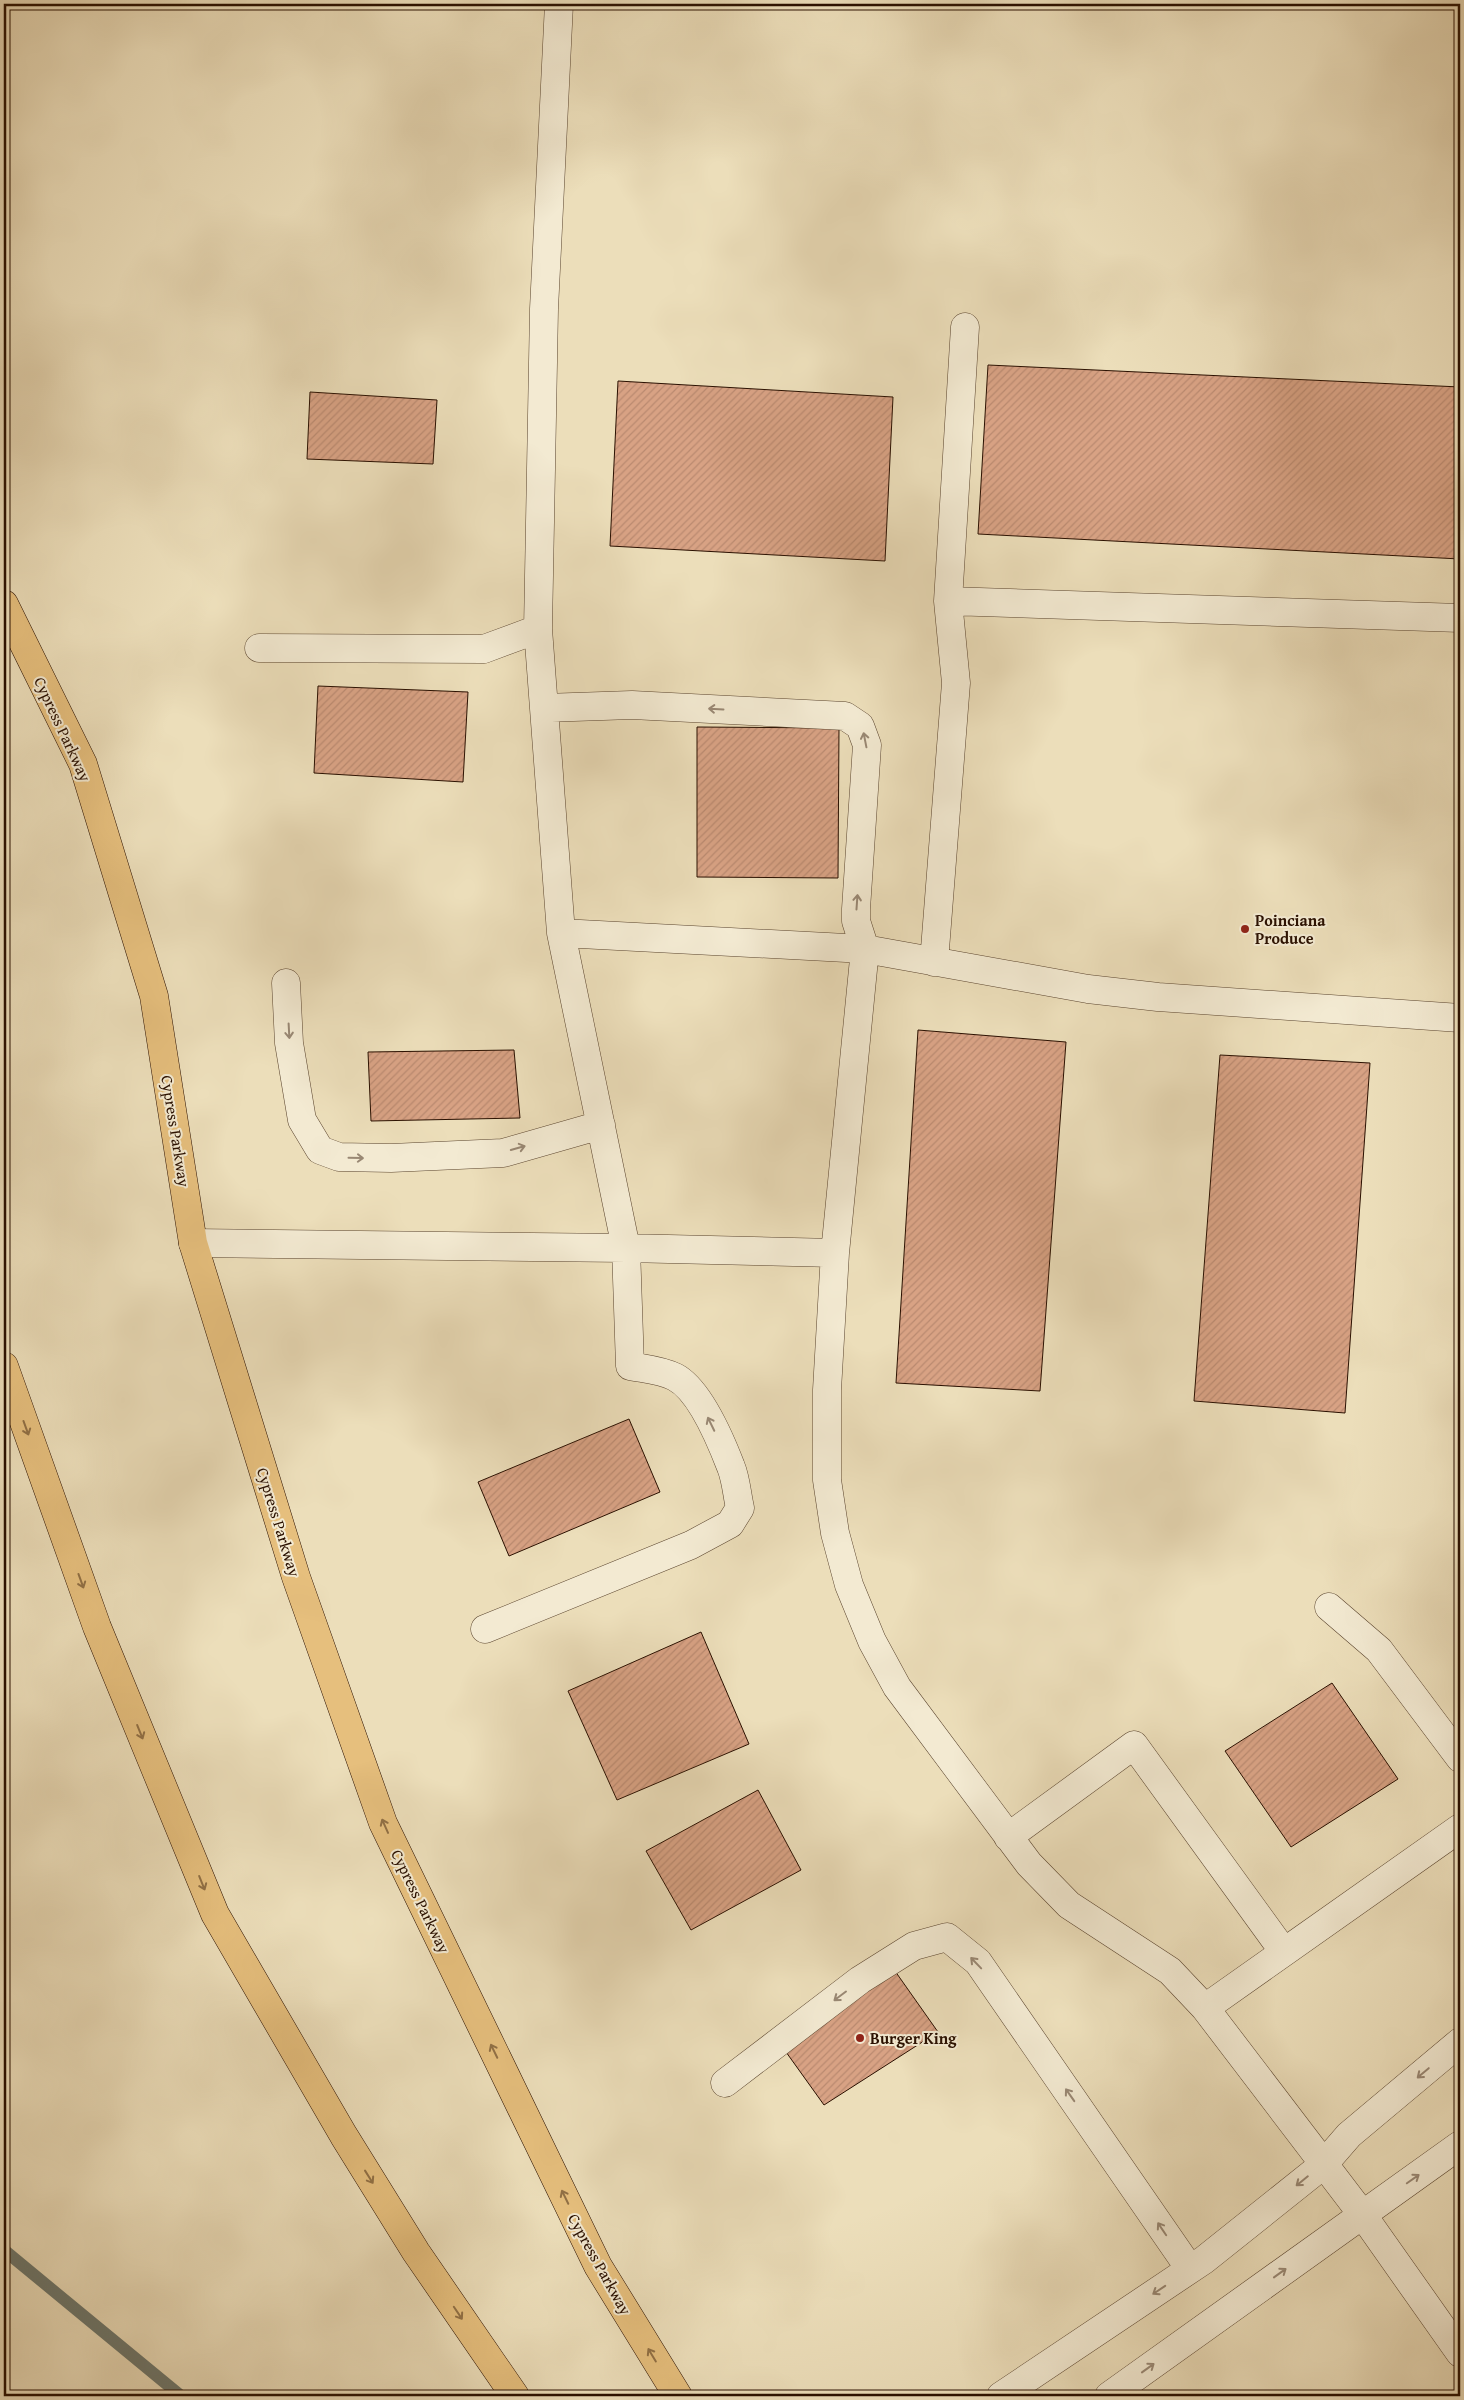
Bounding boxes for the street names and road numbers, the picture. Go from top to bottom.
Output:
street label: Cypress Parkway [28,673,98,785]
street label: Cypress Parkway [155,1073,197,1189]
street label: Cypress Parkway [251,1464,307,1580]
street label: Cypress Parkway [385,1845,457,1957]
street label: Cypress Parkway [562,2209,638,2319]

